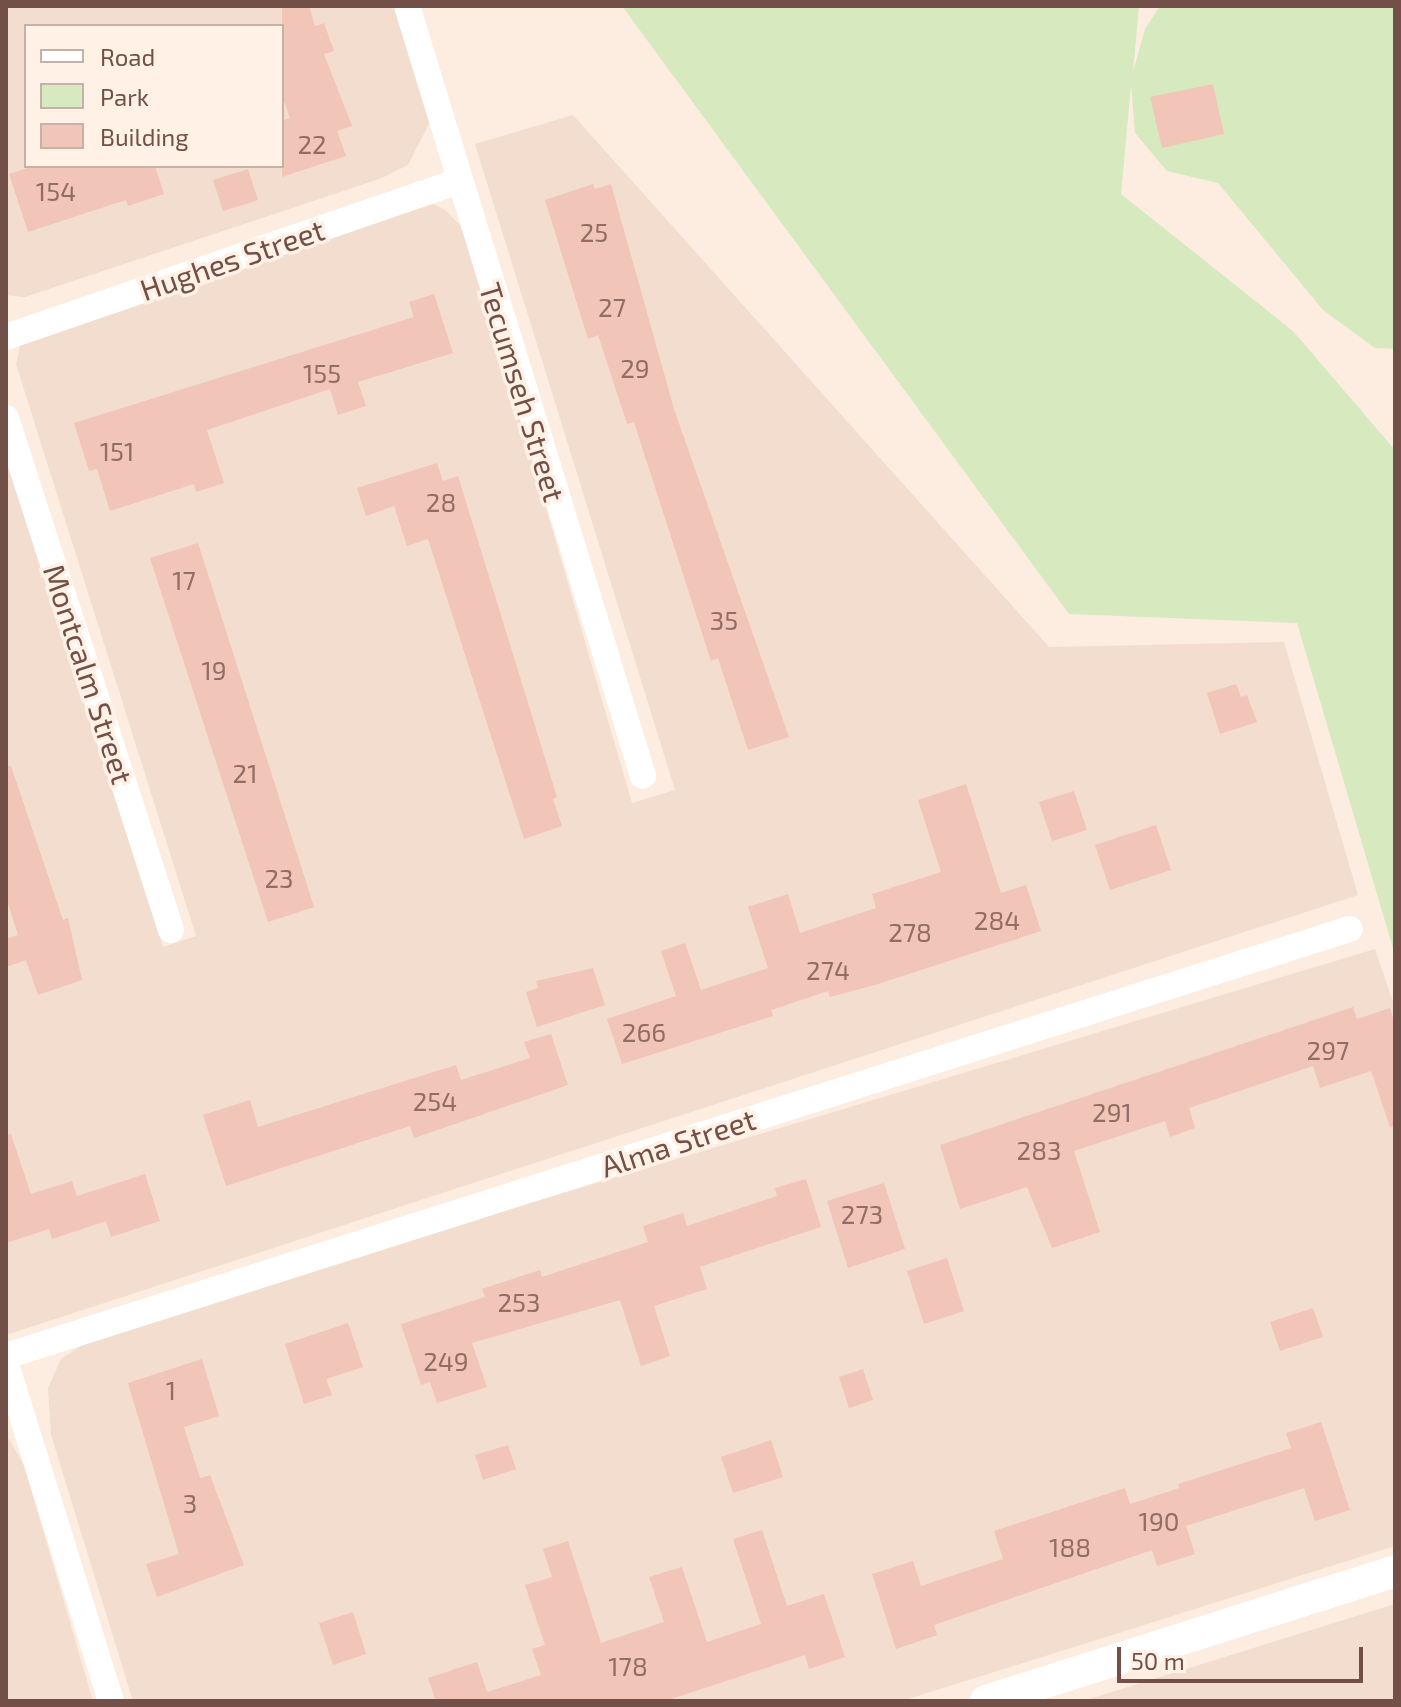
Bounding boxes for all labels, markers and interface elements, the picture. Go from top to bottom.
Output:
legend [24,24,284,168]
text: Road [100,42,155,71]
text: Park [100,82,149,111]
text: Building [100,122,189,151]
house number: 22 [297,128,327,160]
house number: 154 [36,175,76,207]
street label: Hughes Street [135,211,329,307]
house number: 25 [580,216,608,248]
street label: Tecumseh Street [473,278,573,506]
house number: 27 [598,291,626,323]
house number: 29 [620,352,650,384]
house number: 155 [303,357,341,389]
house number: 151 [100,435,134,467]
house number: 28 [426,486,456,518]
street label: Montcalm Street [37,560,141,788]
house number: 17 [172,564,196,596]
house number: 35 [710,604,738,636]
house number: 19 [201,654,227,686]
house number: 21 [233,757,257,789]
house number: 23 [264,862,294,894]
house number: 284 [974,904,1020,936]
house number: 278 [888,916,932,948]
house number: 274 [806,954,850,986]
house number: 266 [622,1016,666,1048]
house number: 297 [1307,1034,1349,1066]
house number: 254 [413,1085,457,1117]
house number: 291 [1092,1096,1132,1128]
street label: Alma Street [596,1100,760,1184]
house number: 283 [1017,1134,1061,1166]
house number: 273 [841,1198,883,1230]
house number: 253 [497,1286,541,1318]
house number: 249 [423,1345,469,1377]
house number: 1 [166,1374,176,1406]
house number: 3 [183,1487,197,1519]
house number: 190 [1139,1505,1179,1537]
house number: 188 [1049,1531,1091,1563]
scale bar [1121,1631,1367,1681]
text: 50 m [1131,1646,1185,1675]
house number: 178 [608,1650,648,1682]

